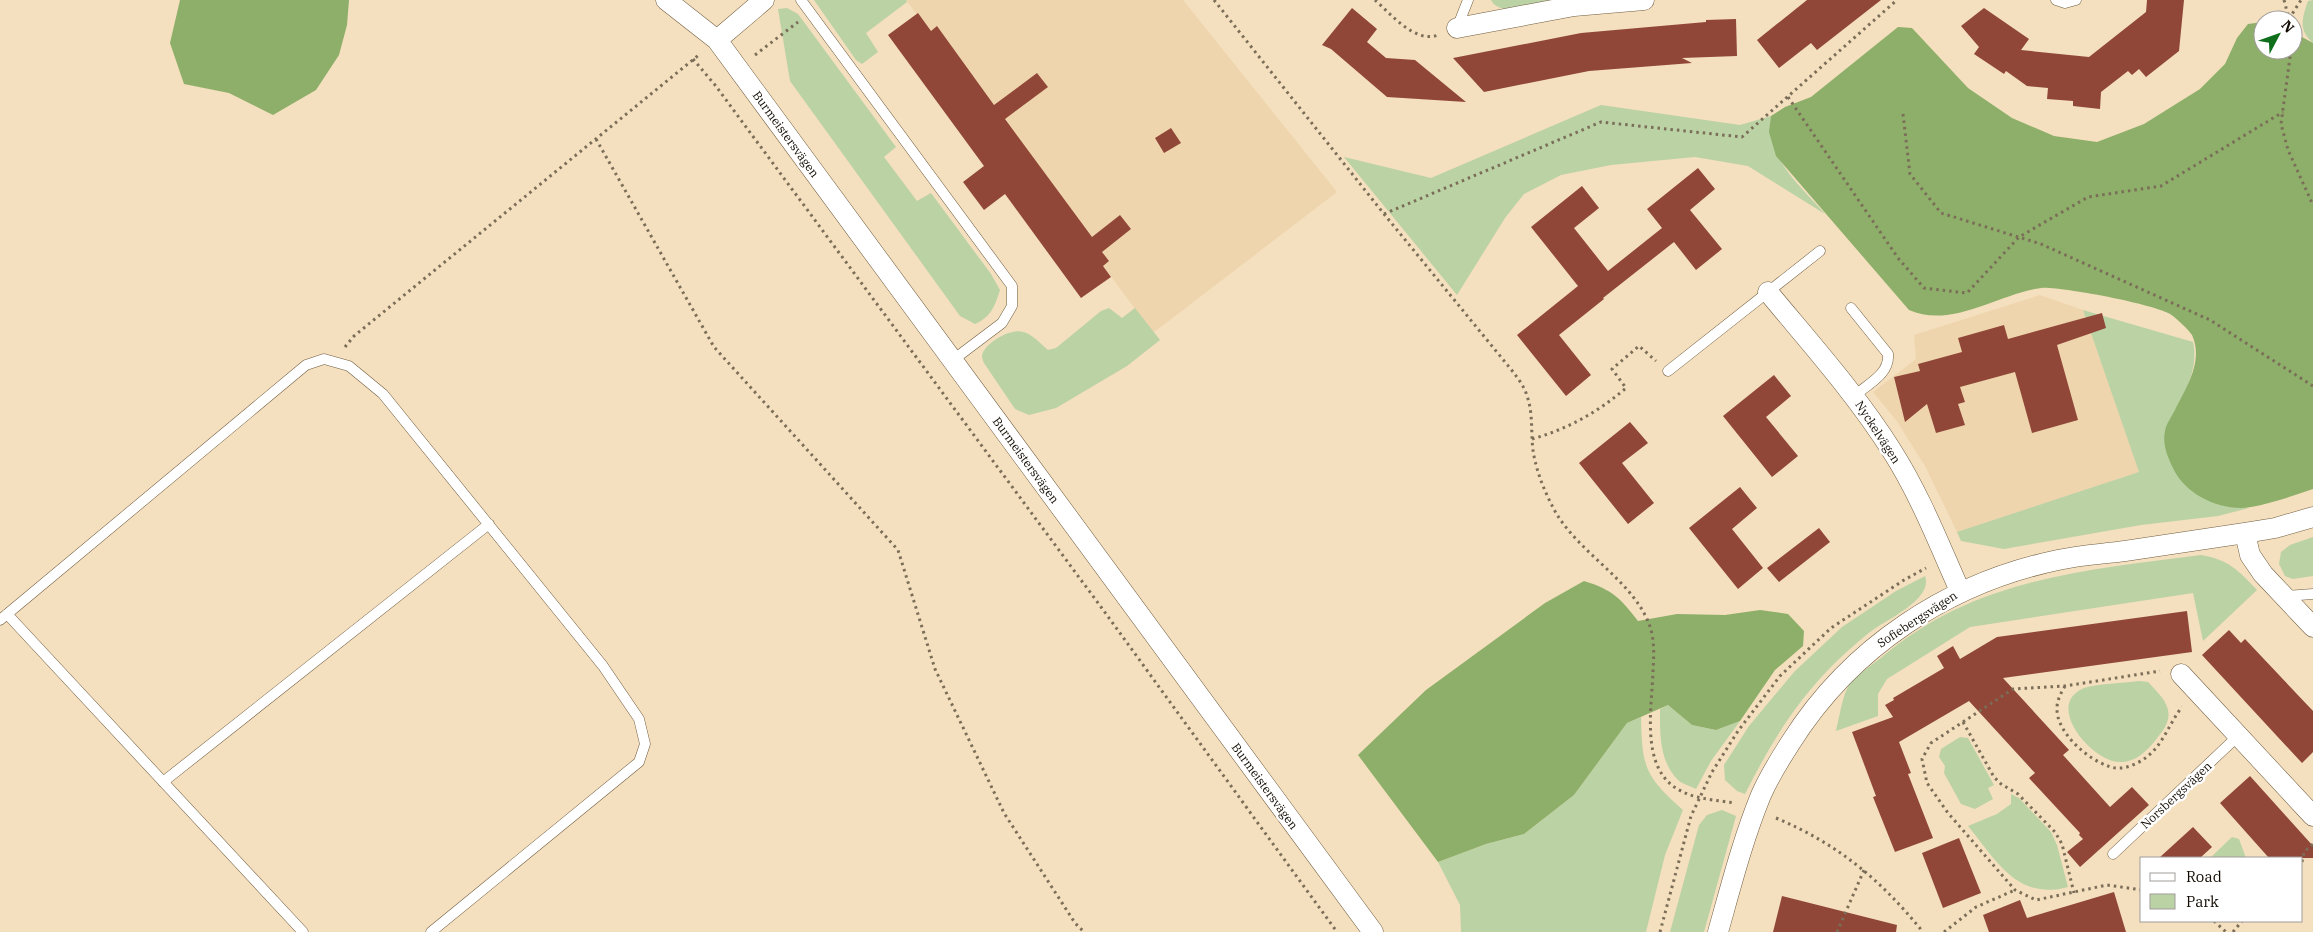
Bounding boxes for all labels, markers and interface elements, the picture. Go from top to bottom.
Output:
north arrow [2253,10,2303,60]
text: N [2277,16,2298,37]
street label: Burmeistersvägen [750,88,823,180]
street label: Nyckelvägen [1852,398,1904,467]
street label: Burmeistersvägen [990,414,1063,506]
street label: Sofiebergsvägen [1874,587,1960,650]
street label: Burmeistersvägen [1229,740,1302,832]
street label: Norsbergsvägen [2137,758,2215,832]
legend [2140,857,2303,922]
text: Road [2186,867,2222,886]
text: Park [2186,892,2219,911]

